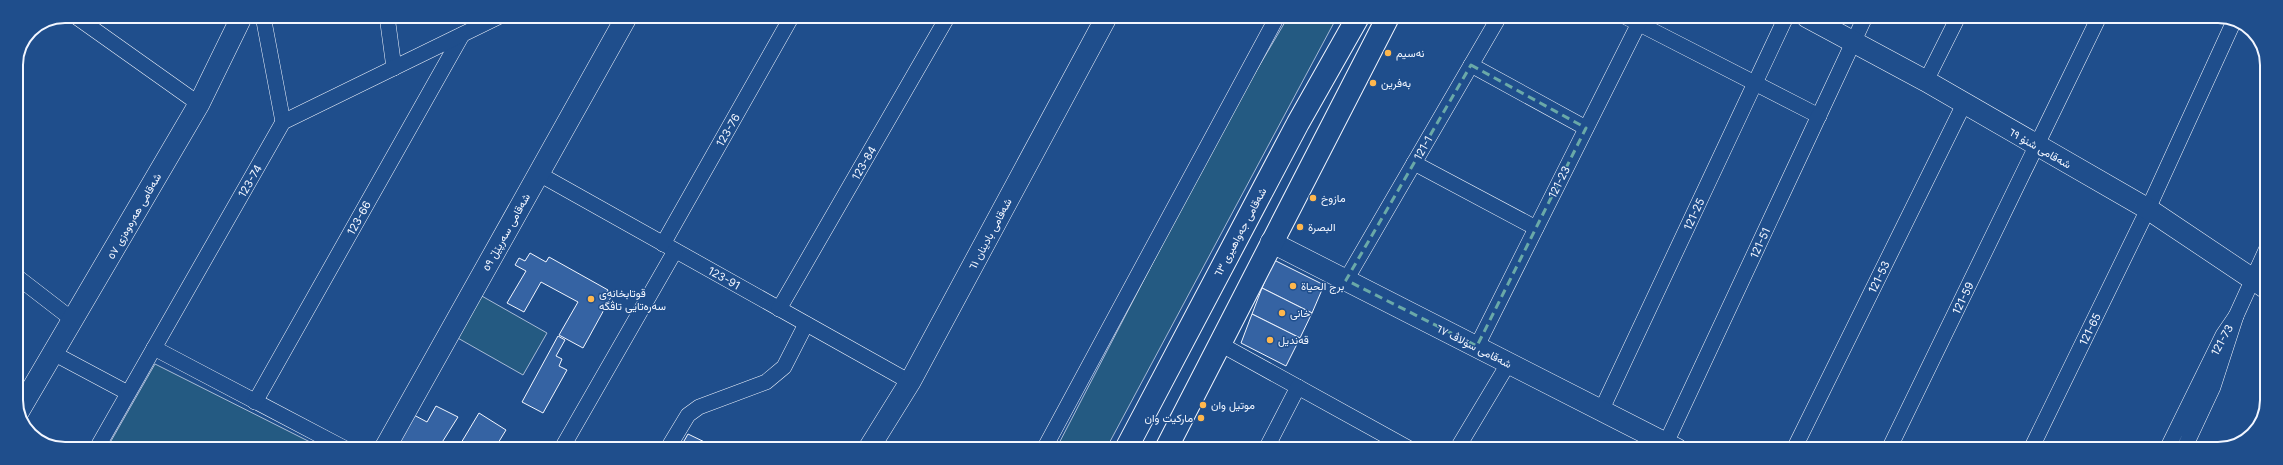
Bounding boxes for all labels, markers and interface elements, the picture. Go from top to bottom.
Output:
place label: نەسیم [1396,46,1424,61]
marker: نەسیم [1383,48,1393,58]
place label: بەفرین [1381,76,1411,90]
marker: بەفرین [1368,78,1378,88]
street label: 123-76 [713,111,743,149]
street label: شەقامی شنۆ ٦٩ [2006,125,2074,172]
street label: 121-1 [1411,134,1435,162]
street label: 123-84 [849,143,879,183]
street label: 123-74 [235,162,265,200]
street label: 121-23 [1545,164,1573,200]
street label: شەقامی هەرەوەزی ٥٧ [104,170,164,261]
street label: شەقامی جەواهیری ٦٣ [1211,185,1270,279]
street label: شەقامی سەرپێڵ ٥٩ [479,190,534,274]
place label: مازوخ [1321,191,1346,206]
marker: مازوخ [1308,193,1318,203]
street label: 121-25 [1681,195,1708,232]
street label: شەقامی بادینان ٦١ [965,196,1015,272]
street label: 123-66 [344,198,374,237]
place label: البصرة [1308,220,1336,234]
marker: البصرة [1295,222,1305,232]
street label: 121-51 [1747,226,1773,260]
street label: 121-53 [1865,258,1893,295]
street label: 123-91 [706,264,742,292]
place label: برج الحياة [1301,279,1344,294]
street label: 121-59 [1949,279,1977,316]
marker: برج الحياة [1288,281,1298,291]
place label: قوتابخانەی سەرەتایی تاڤگە [599,286,666,313]
marker: قوتابخانەی سەرەتایی تاڤگە [586,294,596,304]
place label: خانی [1290,306,1311,320]
marker: خانی [1277,308,1287,318]
street label: 121-65 [2076,310,2104,347]
street label: شەقامی سۆلاڤ ٦٧ [1434,321,1514,371]
street label: 121-73 [2208,322,2236,358]
place label: قەندیل [1278,333,1309,347]
marker: قەندیل [1265,335,1275,345]
place label: موتيل وان [1211,398,1255,412]
marker: موتيل وان [1198,400,1208,410]
place label: ماركيت وان [1144,411,1193,425]
marker: ماركيت وان [1196,413,1206,423]

